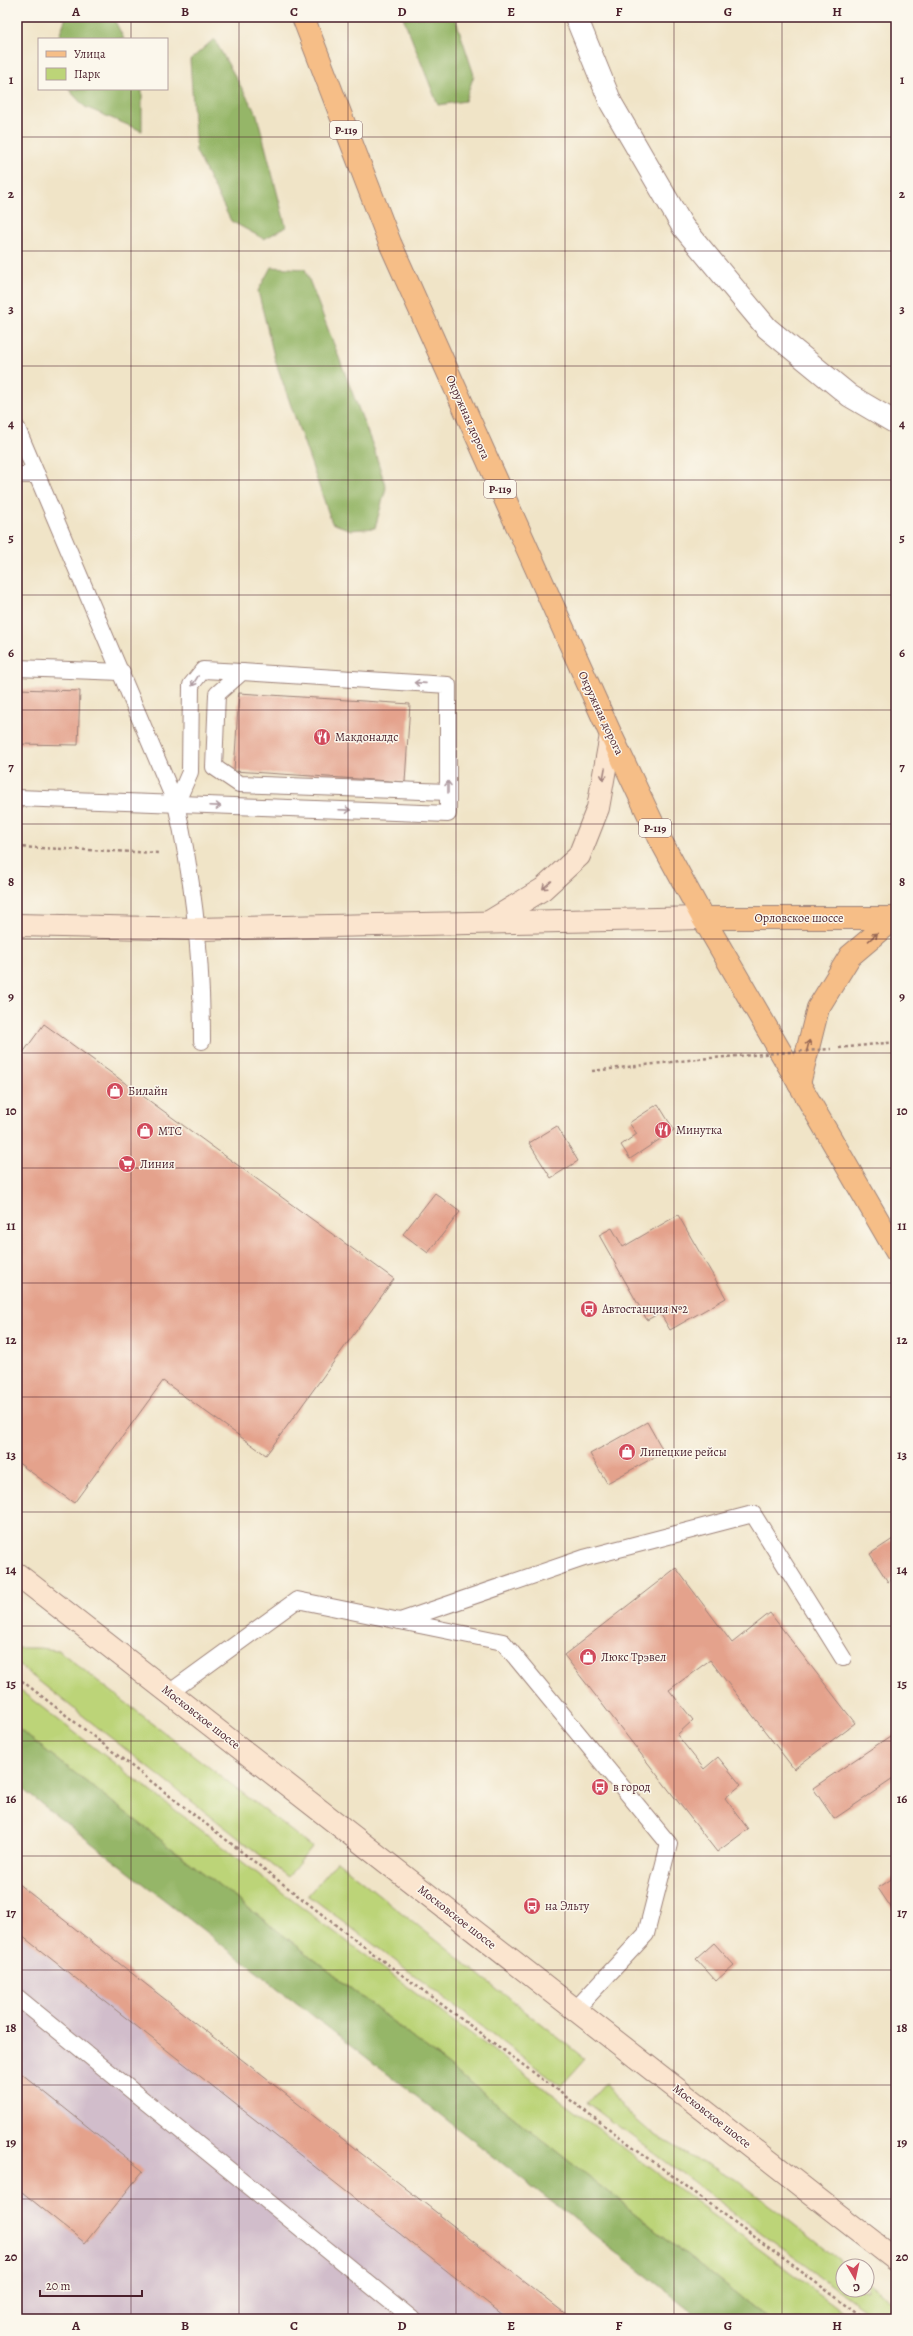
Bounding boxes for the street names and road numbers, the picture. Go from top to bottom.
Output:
road number: Р-119 [330,121,362,139]
street label: Окружная дорога [442,372,494,462]
road number: Р-119 [484,480,516,498]
street label: Окружная дорога [575,669,628,758]
road number: Р-119 [639,819,671,837]
street label: Орловское шоссе [755,910,843,926]
street label: Московское шоссе [158,1681,244,1753]
street label: Московское шоссе [414,1881,500,1953]
street label: Московское шоссе [669,2080,755,2152]

